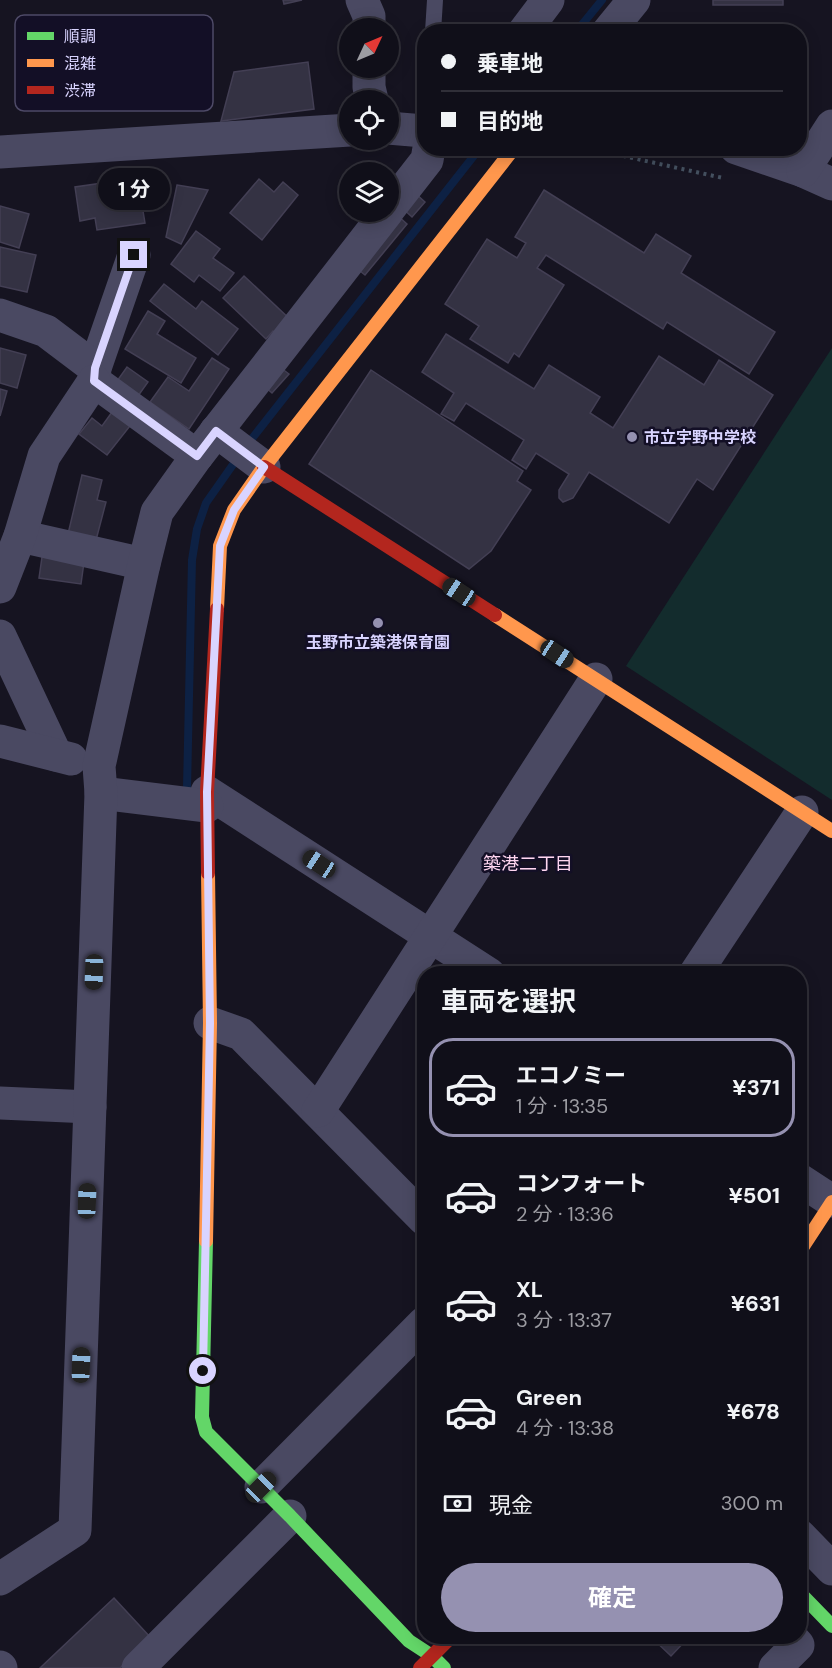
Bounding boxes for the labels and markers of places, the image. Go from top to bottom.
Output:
place label: 市立宇野中学校 [644,427,756,448]
marker: 市立宇野中学校 [625,430,639,444]
marker: 玉野市立築港保育園 [371,616,385,630]
place label: 玉野市立築港保育園 [306,632,450,653]

